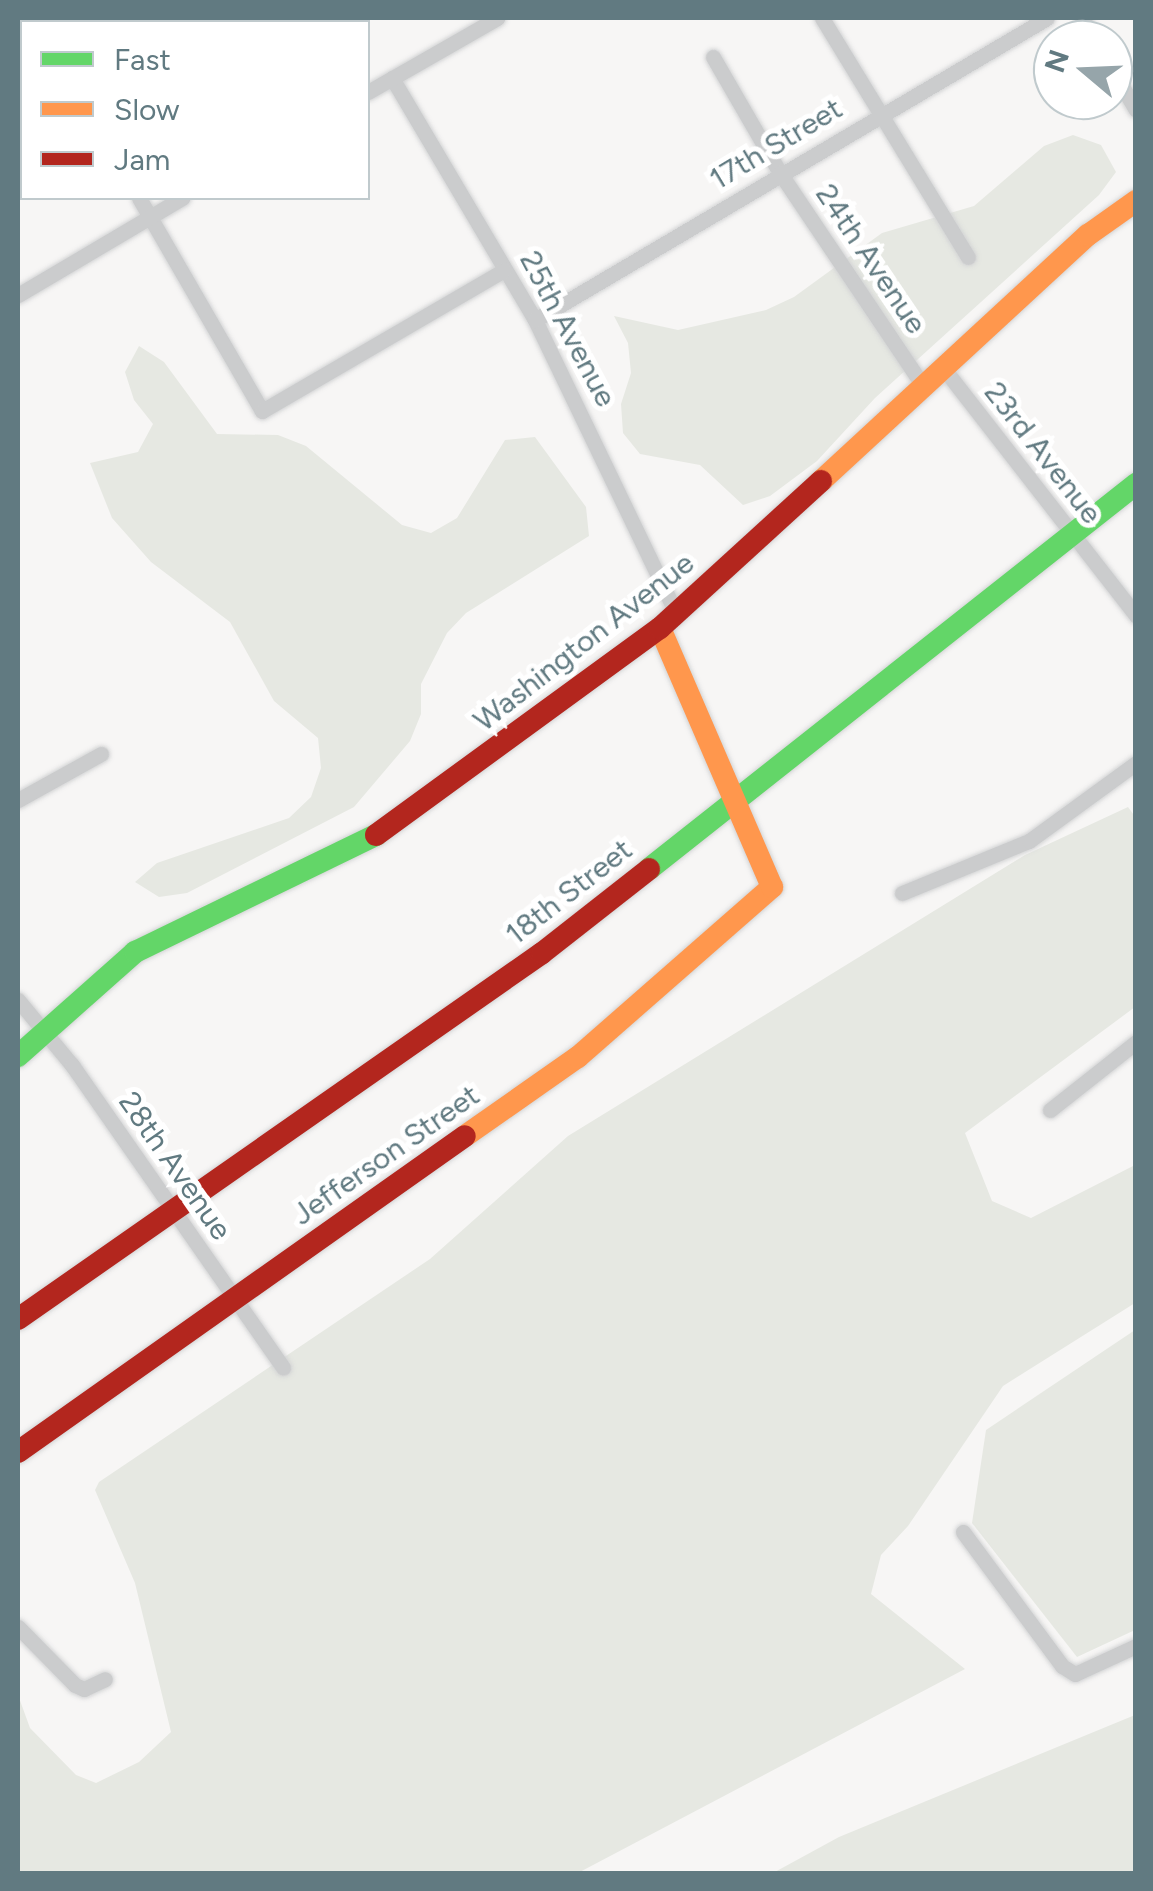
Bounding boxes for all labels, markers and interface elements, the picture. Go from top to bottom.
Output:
legend [20,20,370,200]
north arrow [1033,20,1133,120]
text: Fast [114,41,171,78]
text: N [1037,45,1076,77]
street label: 17th Street [703,90,849,198]
text: Slow [114,91,180,128]
text: Jam [114,141,170,178]
street label: 24th Avenue [808,177,934,341]
street label: 25th Avenue [512,245,624,413]
street label: 23rd Avenue [977,375,1109,531]
street label: Washington Avenue [467,545,701,739]
street label: 18th Street [499,832,639,952]
street label: Jefferson Street [286,1077,486,1233]
street label: 28th Avenue [111,1085,239,1247]

